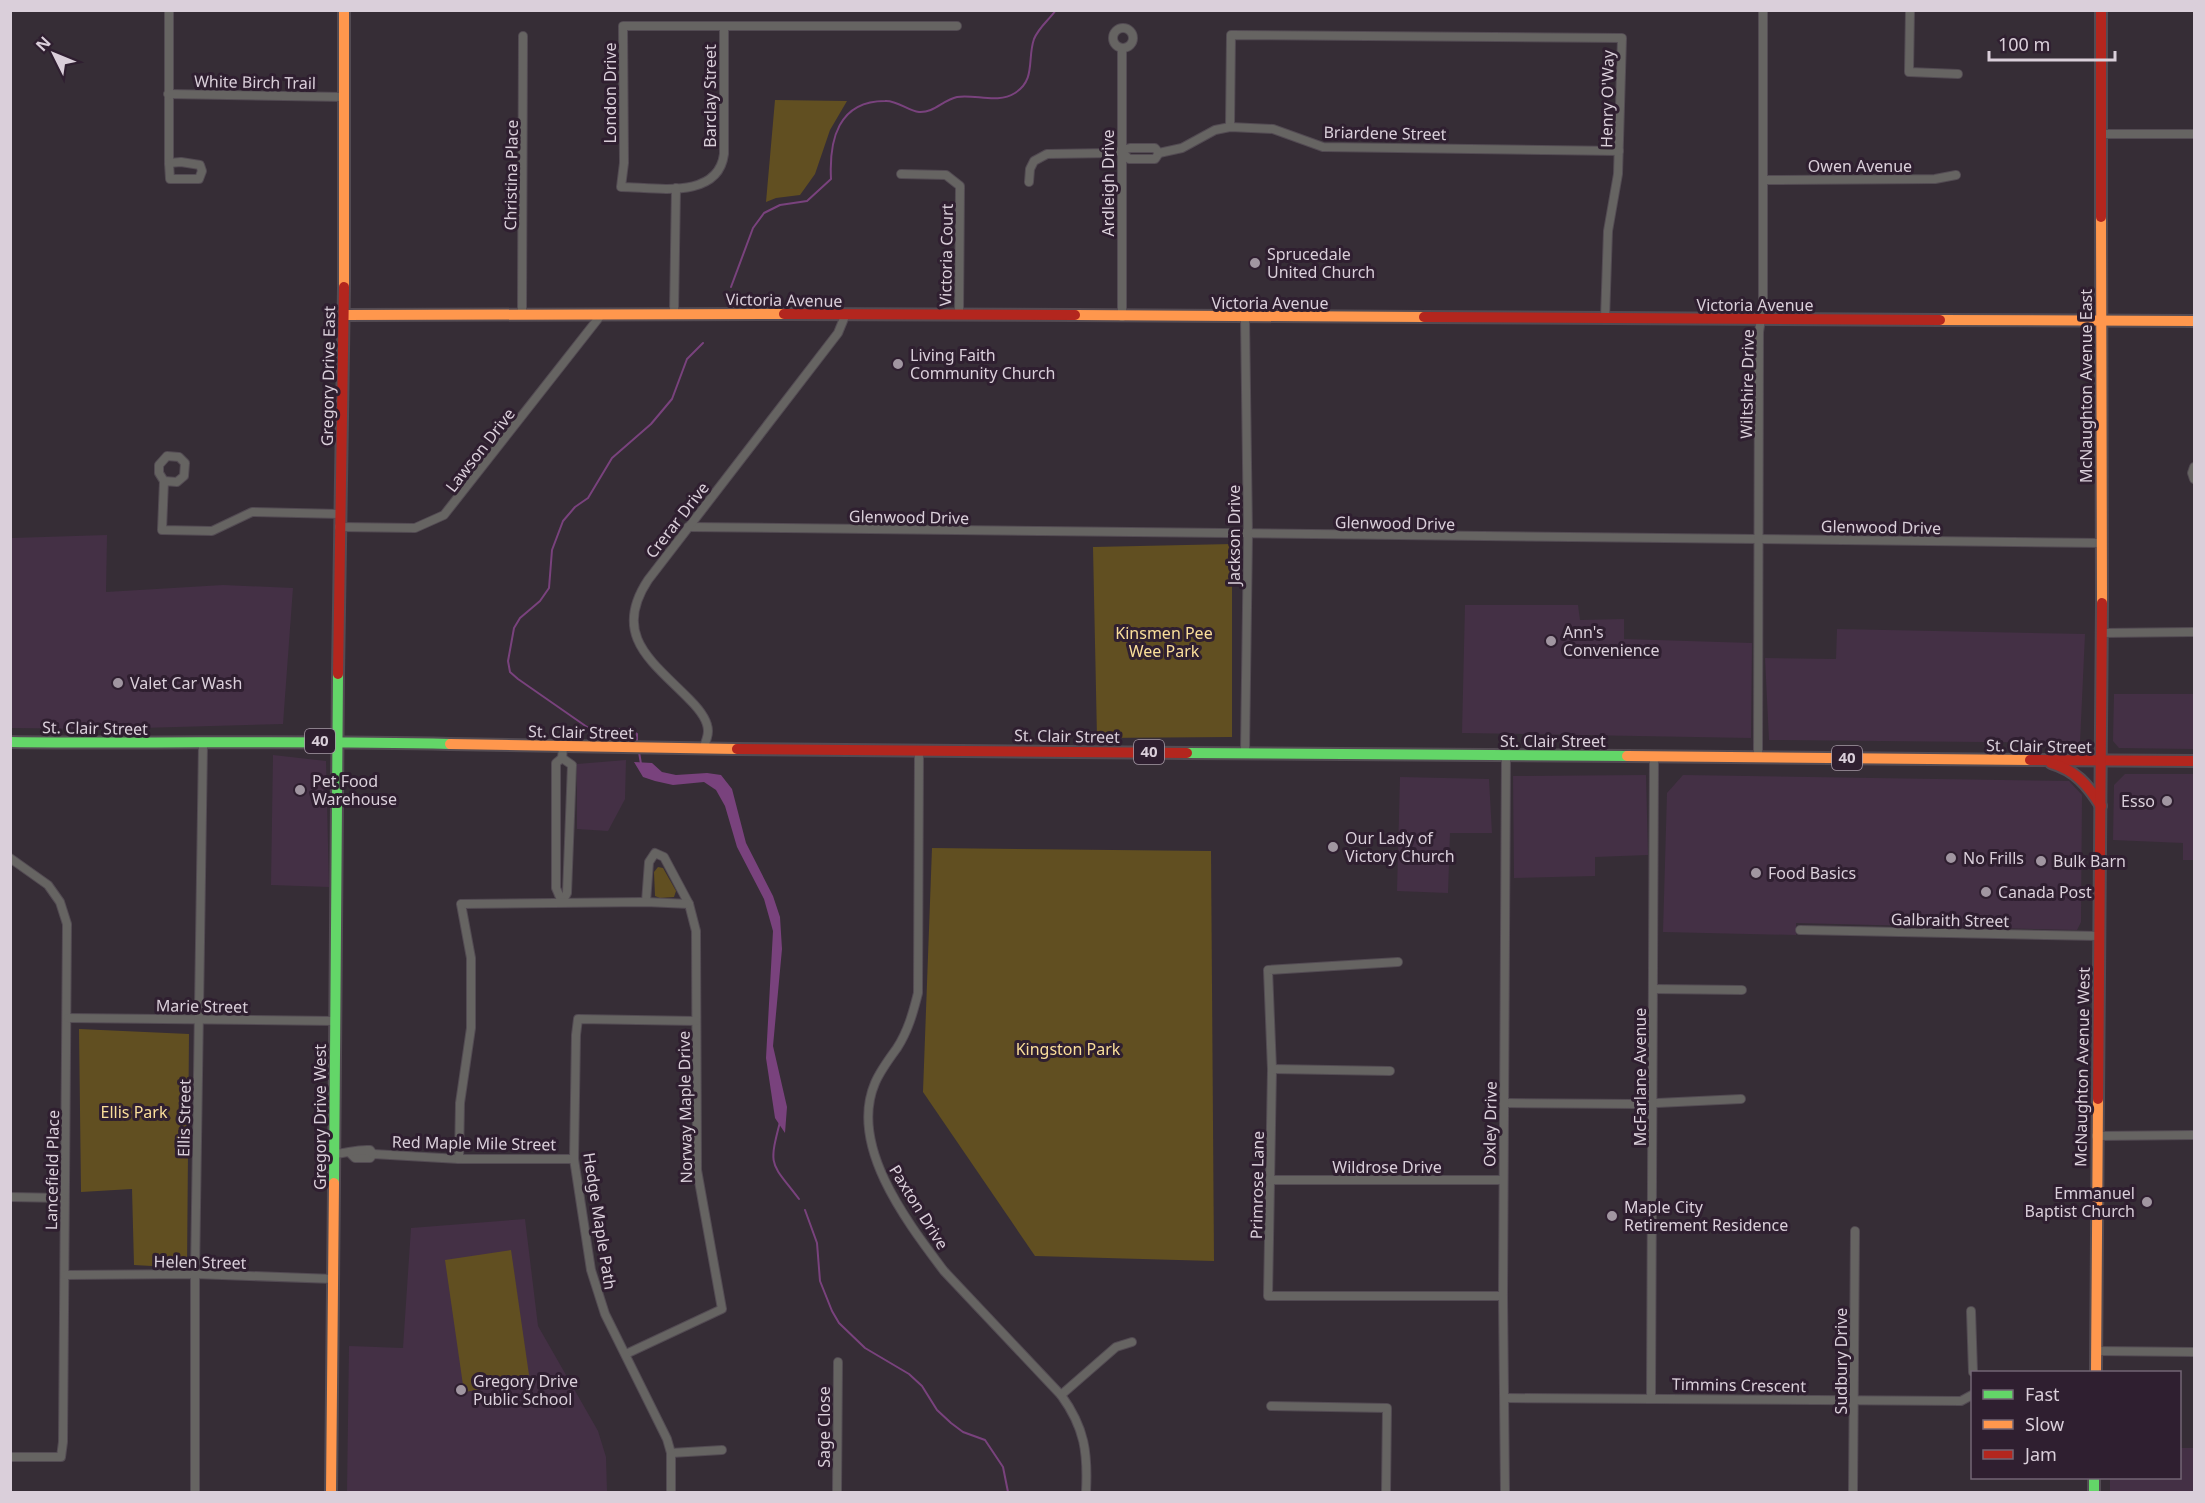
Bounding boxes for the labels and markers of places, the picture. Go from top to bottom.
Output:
place label: Sprucedale United Church [1267,243,1375,283]
marker: Sprucedale United Church [1248,256,1262,270]
place label: Living Faith Community Church [910,344,1055,384]
marker: Living Faith Community Church [891,357,905,371]
place label: Ann's Convenience [1563,621,1659,661]
marker: Ann's Convenience [1544,634,1558,648]
place label: Valet Car Wash [130,672,242,694]
marker: Valet Car Wash [111,676,125,690]
place label: Pet Food Warehouse [312,770,397,810]
marker: Pet Food Warehouse [293,783,307,797]
place label: Esso [2121,790,2155,812]
marker: Esso [2160,794,2174,808]
place label: Our Lady of Victory Church [1345,827,1455,867]
marker: Our Lady of Victory Church [1326,840,1340,854]
place label: No Frills [1963,847,2024,869]
place label: Bulk Barn [2053,850,2126,872]
marker: No Frills [1944,851,1958,865]
marker: Bulk Barn [2034,854,2048,868]
place label: Food Basics [1768,862,1856,884]
marker: Food Basics [1749,866,1763,880]
place label: Canada Post [1998,881,2092,903]
marker: Canada Post [1979,885,1993,899]
place label: Emmanuel Baptist Church [2025,1182,2135,1222]
marker: Emmanuel Baptist Church [2140,1195,2154,1209]
place label: Maple City Retirement Residence [1624,1196,1788,1236]
marker: Maple City Retirement Residence [1605,1209,1619,1223]
place label: Gregory Drive Public School [473,1370,578,1410]
marker: Gregory Drive Public School [454,1383,468,1397]

